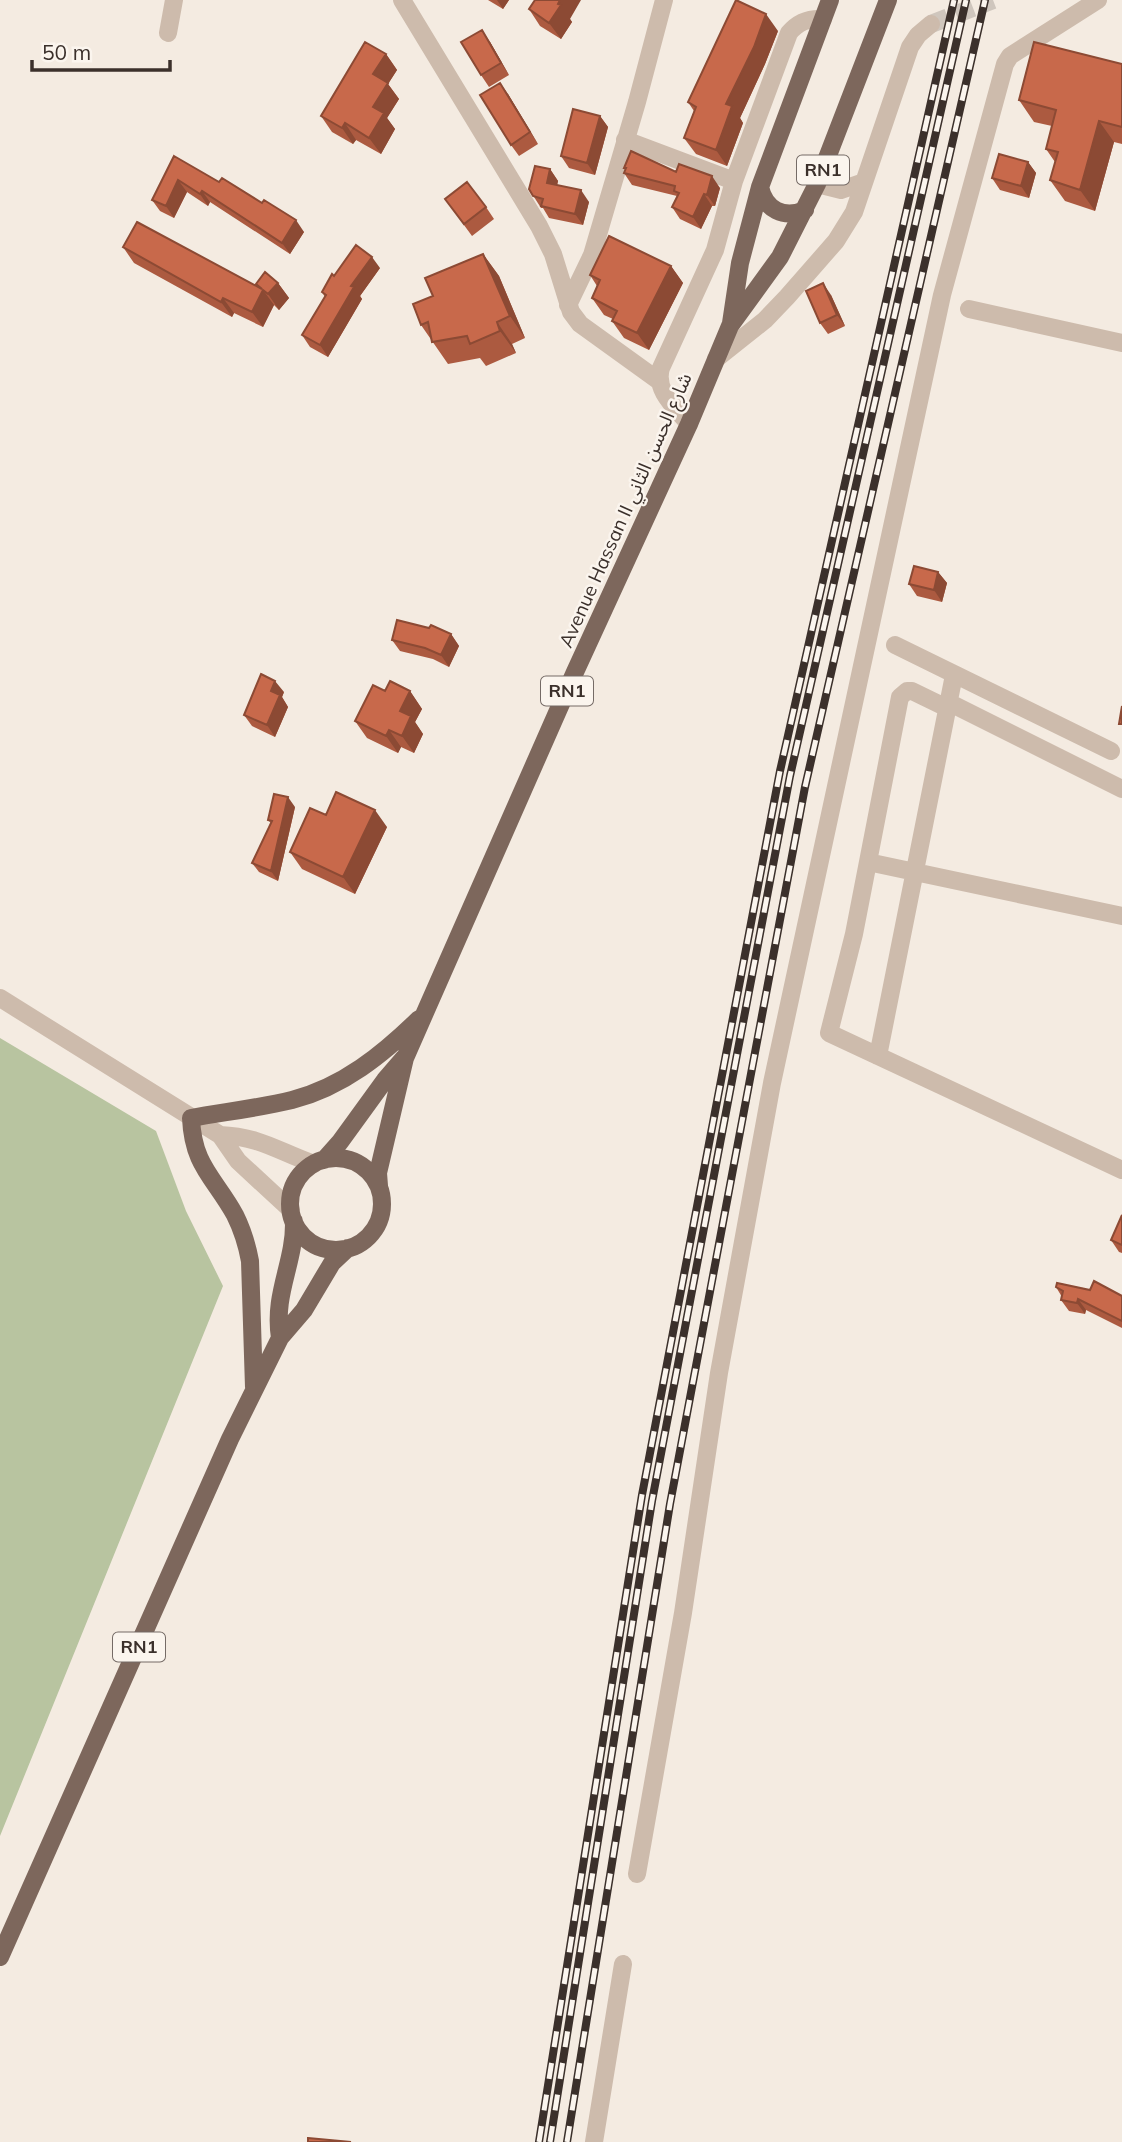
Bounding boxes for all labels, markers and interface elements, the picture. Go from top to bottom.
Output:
scale bar [32,28,170,72]
text: 50 m [42,39,91,65]
road number: RN1 [797,155,849,184]
street label: Avenue Hassan II شارع الحسن الثاني [553,369,700,652]
road number: RN1 [541,676,593,706]
road number: RN1 [113,1632,165,1662]

